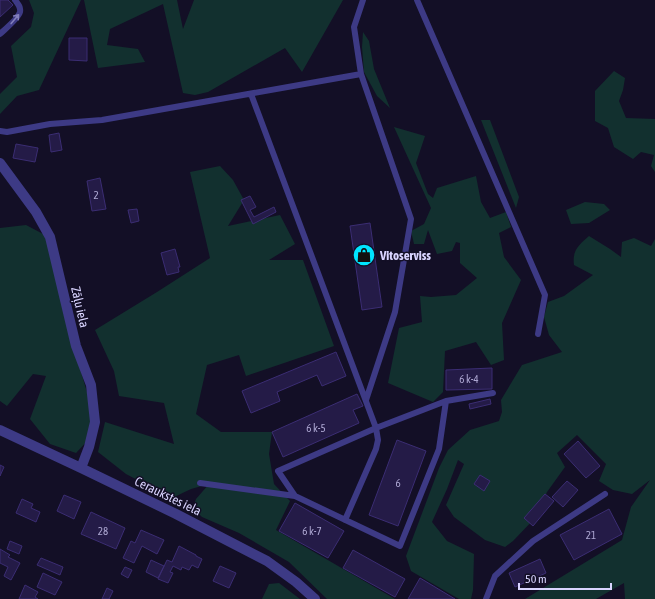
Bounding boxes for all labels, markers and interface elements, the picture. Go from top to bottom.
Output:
one-way arrow [11,13,19,24]
house number: 2 [93,189,99,201]
shop icon: Vitoserviss [351,242,377,268]
place label: Vitoserviss [379,248,431,263]
street label: Zāļu iela [68,285,92,329]
house number: 6 k-4 [459,373,479,385]
house number: 6 k-5 [306,422,326,434]
street label: Ceraukstes iela [132,473,204,519]
house number: 6 [395,477,401,489]
house number: 28 [98,525,108,537]
house number: 6 k-7 [302,525,322,537]
house number: 21 [586,529,596,541]
scale bar [519,565,611,591]
text: 50 m [525,572,547,586]

